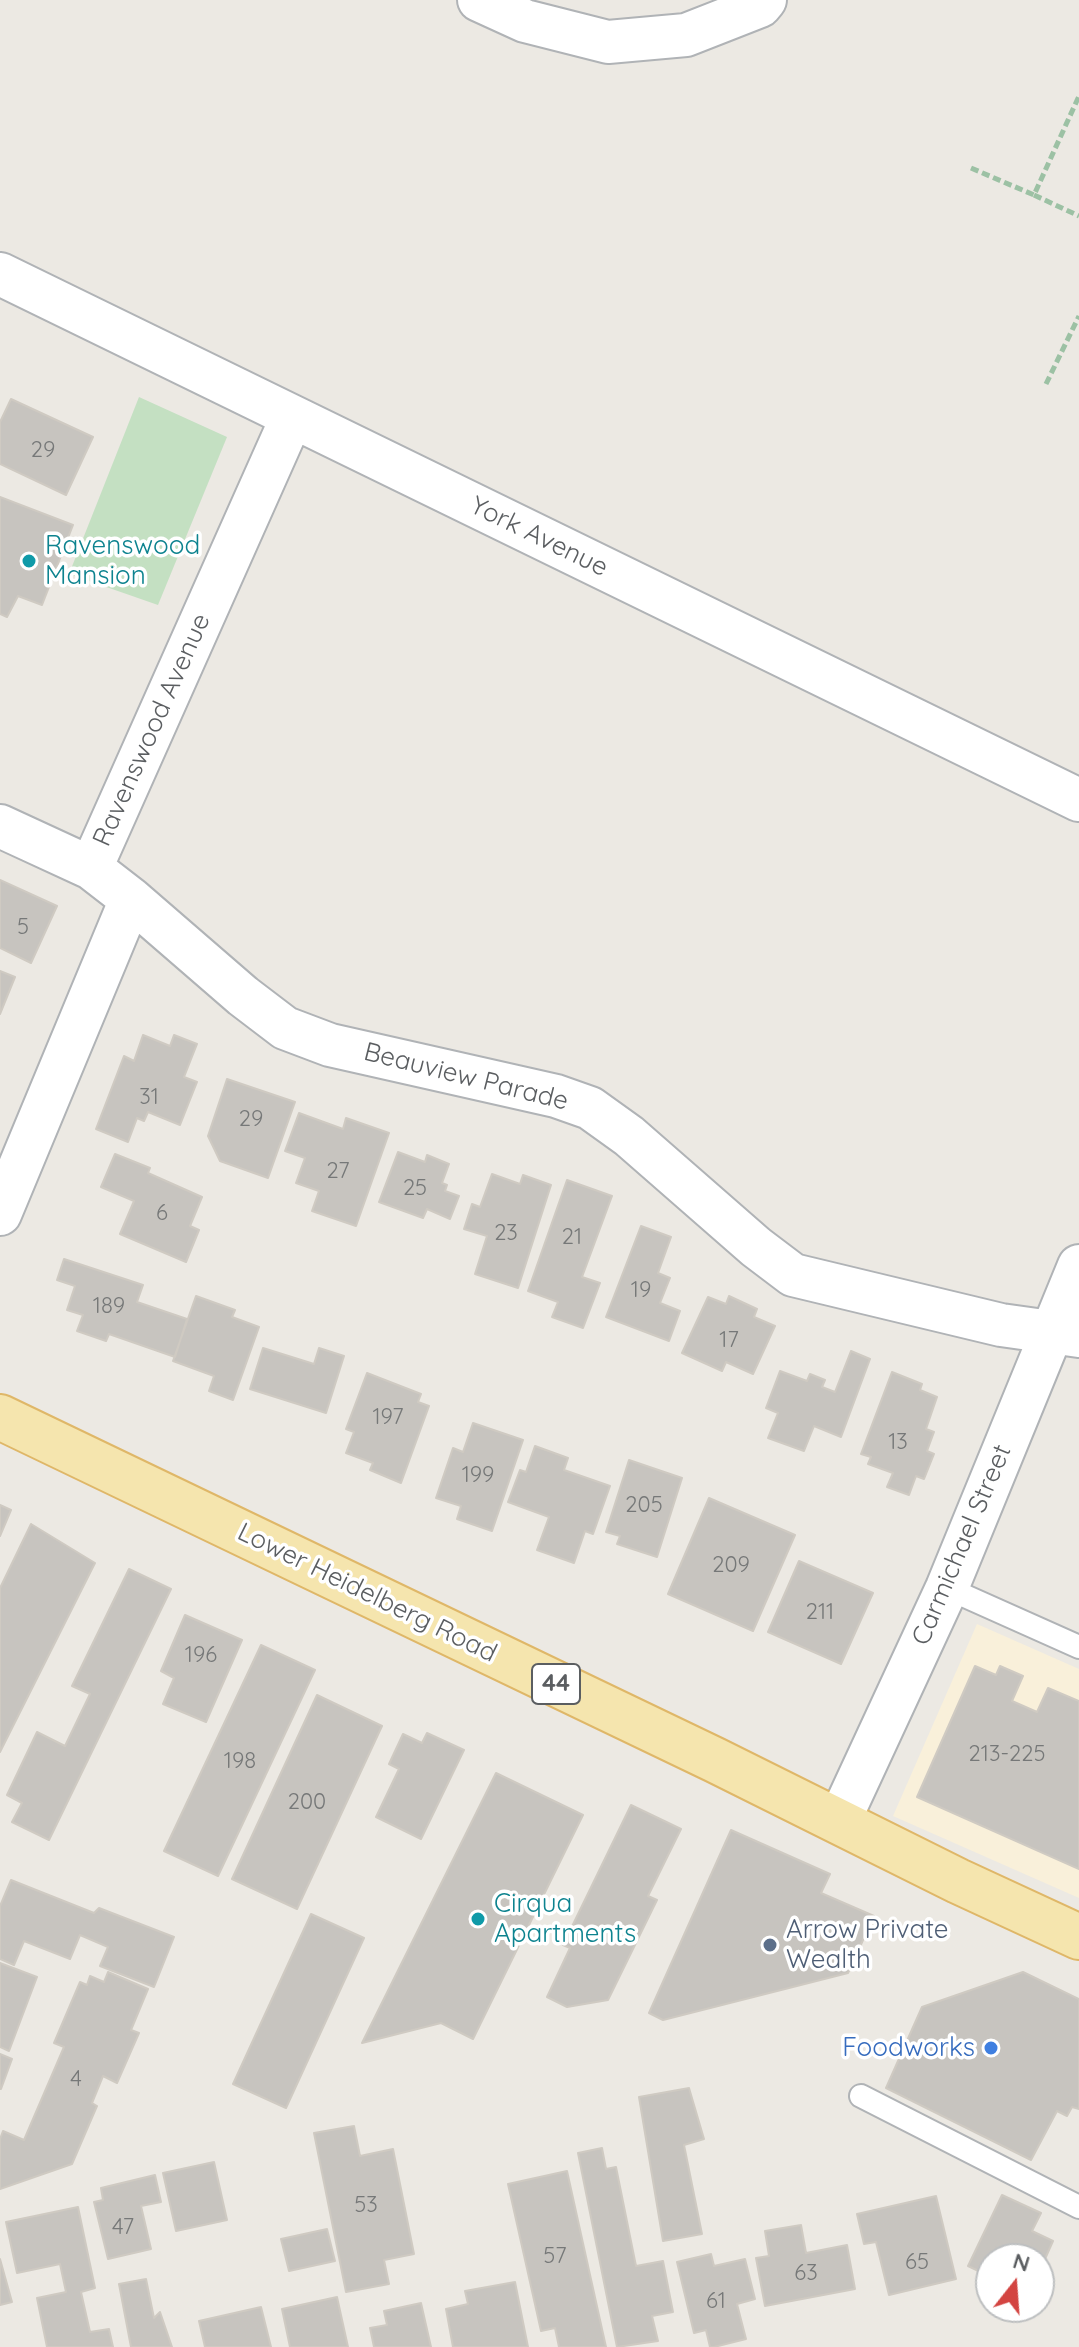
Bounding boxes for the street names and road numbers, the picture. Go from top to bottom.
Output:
street label: York Avenue [465,490,613,584]
street label: Ravenswood Avenue [87,609,217,851]
street label: Beauview Parade [361,1037,571,1117]
street label: Carmichael Street [906,1440,1018,1650]
street label: Lower Heidelberg Road [232,1517,502,1669]
road number: 44 [532,1664,580,1704]

